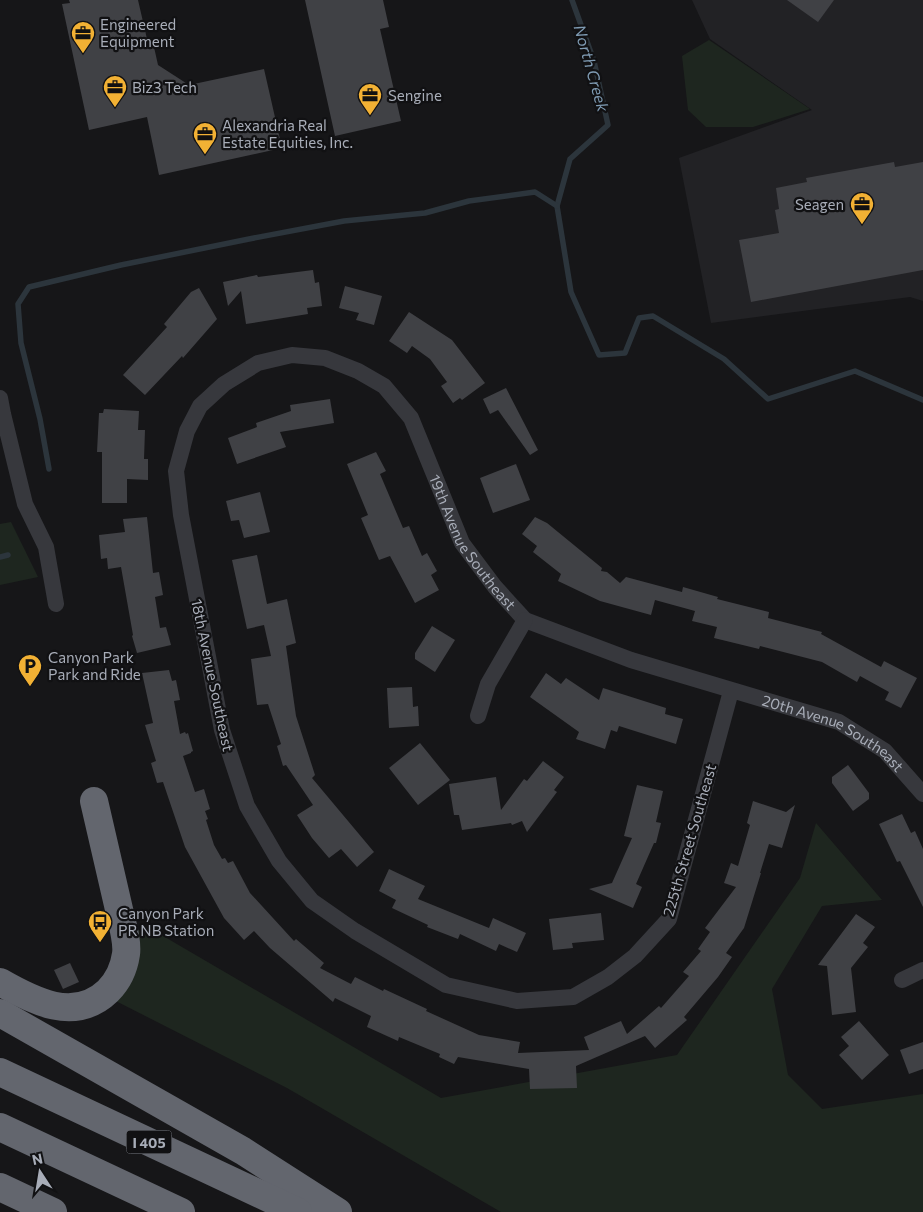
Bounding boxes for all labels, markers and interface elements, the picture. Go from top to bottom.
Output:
place label: Engineered Equipment [100,15,176,50]
office icon: Engineered Equipment [70,20,96,54]
water label: North Creek [571,22,614,114]
office icon: Biz3 Tech [102,74,128,108]
place label: Biz3 Tech [132,78,197,96]
office icon: Sengine [357,82,383,116]
place label: Sengine [388,86,442,104]
place label: Alexandria Real Estate Equities, Inc. [222,116,353,151]
office icon: Alexandria Real Estate Equities, Inc. [192,121,218,155]
office icon: Seagen [849,191,875,225]
place label: Seagen [795,195,844,213]
street label: 19th Avenue Southeast [426,472,520,613]
street label: 18th Avenue Southeast [188,597,238,753]
place label: Canyon Park Park and Ride [48,648,141,683]
parking icon: Canyon Park Park and Ride [17,653,43,687]
street label: 20th Avenue Southeast [760,691,908,775]
street label: 225th Street Southeast [659,762,719,918]
place label: Canyon Park PR NB Station [118,904,214,939]
bus stop icon: Canyon Park PR NB Station [87,909,113,943]
road number: I 405 [126,1130,172,1154]
north arrow [15,1147,65,1197]
text: N [30,1149,44,1168]

